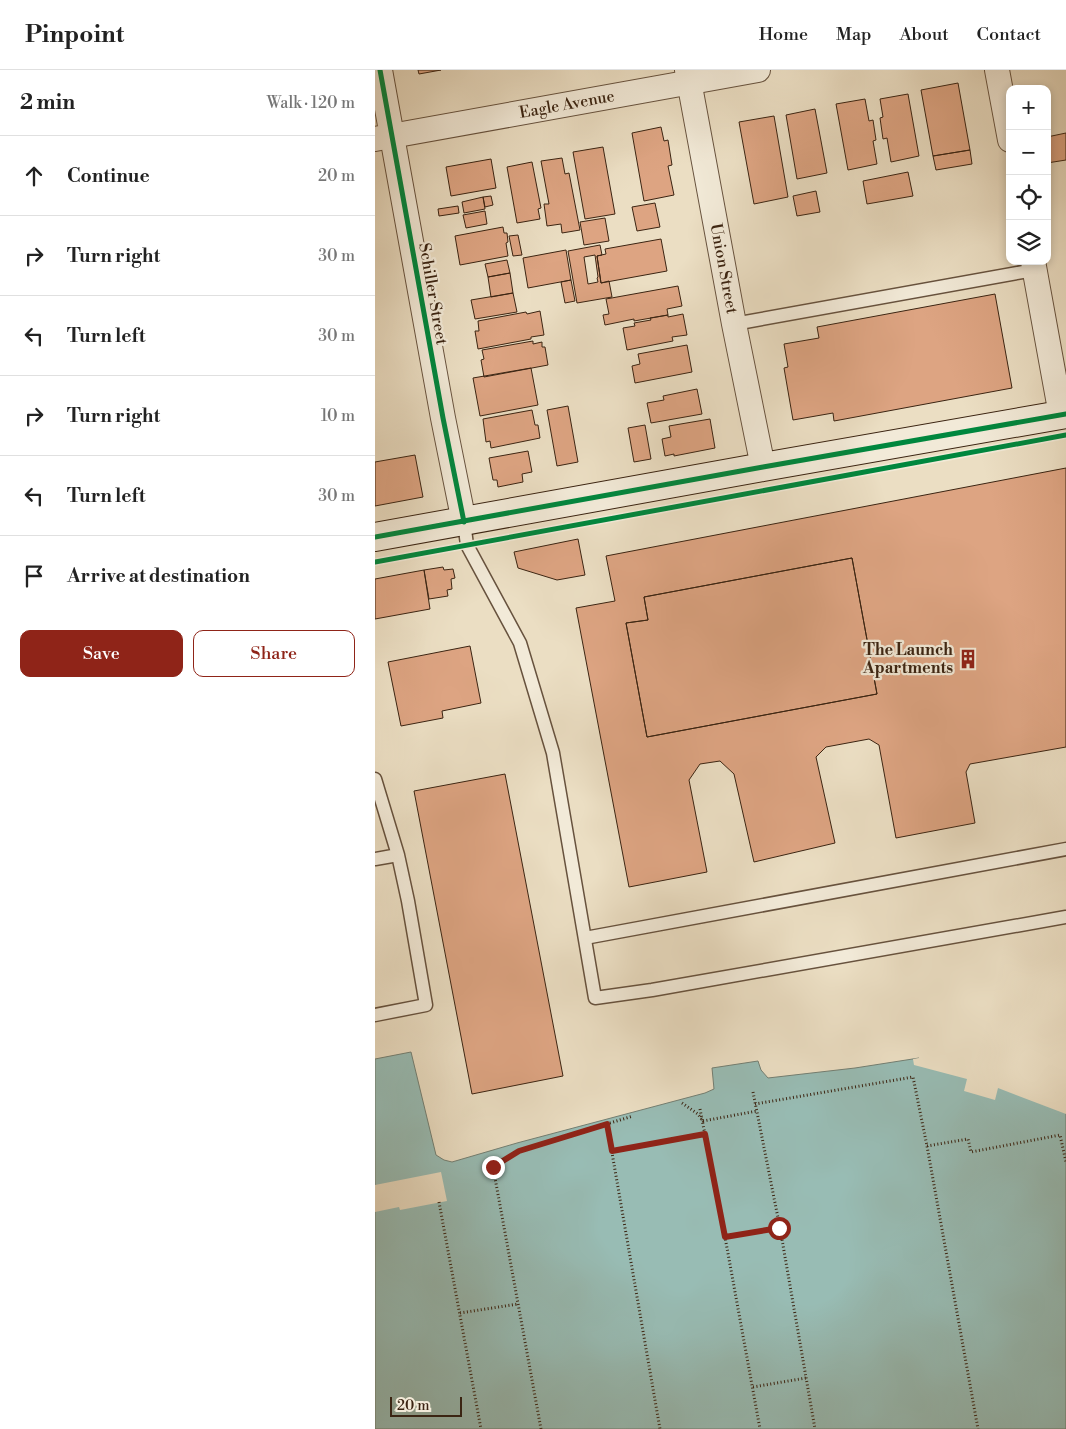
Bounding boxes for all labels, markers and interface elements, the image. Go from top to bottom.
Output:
text: Pinpoint [25,20,124,50]
text: Home [759,23,808,46]
text: Map [836,23,872,46]
text: About [900,23,949,46]
text: Contact [977,23,1041,46]
map controls [1006,85,1051,265]
button: + [1006,85,1051,130]
street label: Eagle Avenue [518,86,616,123]
text: 2 min [20,90,75,116]
text: Walk · 120 m [267,93,355,113]
button: − [1006,130,1051,175]
icon: ahead [20,162,48,190]
text: Continue [67,164,150,188]
text: 20 m [318,166,355,186]
button: locate [1006,175,1051,220]
button: layers [1006,220,1051,265]
street label: Union Street [706,222,742,316]
street label: Schiller Street [414,241,452,347]
icon: right [20,242,48,270]
text: Turn right [67,244,160,268]
text: 30 m [318,246,355,266]
icon: left [20,322,48,350]
text: Turn left [67,324,146,348]
text: 30 m [318,326,355,346]
icon: right [20,402,48,430]
text: Turn right [67,404,160,428]
text: 10 m [321,406,355,426]
icon: left [20,482,48,510]
text: Turn left [67,484,146,508]
text: 30 m [318,486,355,506]
icon: arrive [20,562,48,590]
text: Arrive at destination [67,564,250,588]
button: Save [20,630,183,677]
button: Share [193,630,355,677]
place label: The Launch Apartments [862,640,953,678]
building icon: The Launch Apartments [957,648,979,670]
route end [482,1156,505,1179]
route start [768,1217,791,1240]
scale bar [390,1394,463,1417]
text: 20 m [397,1397,429,1415]

